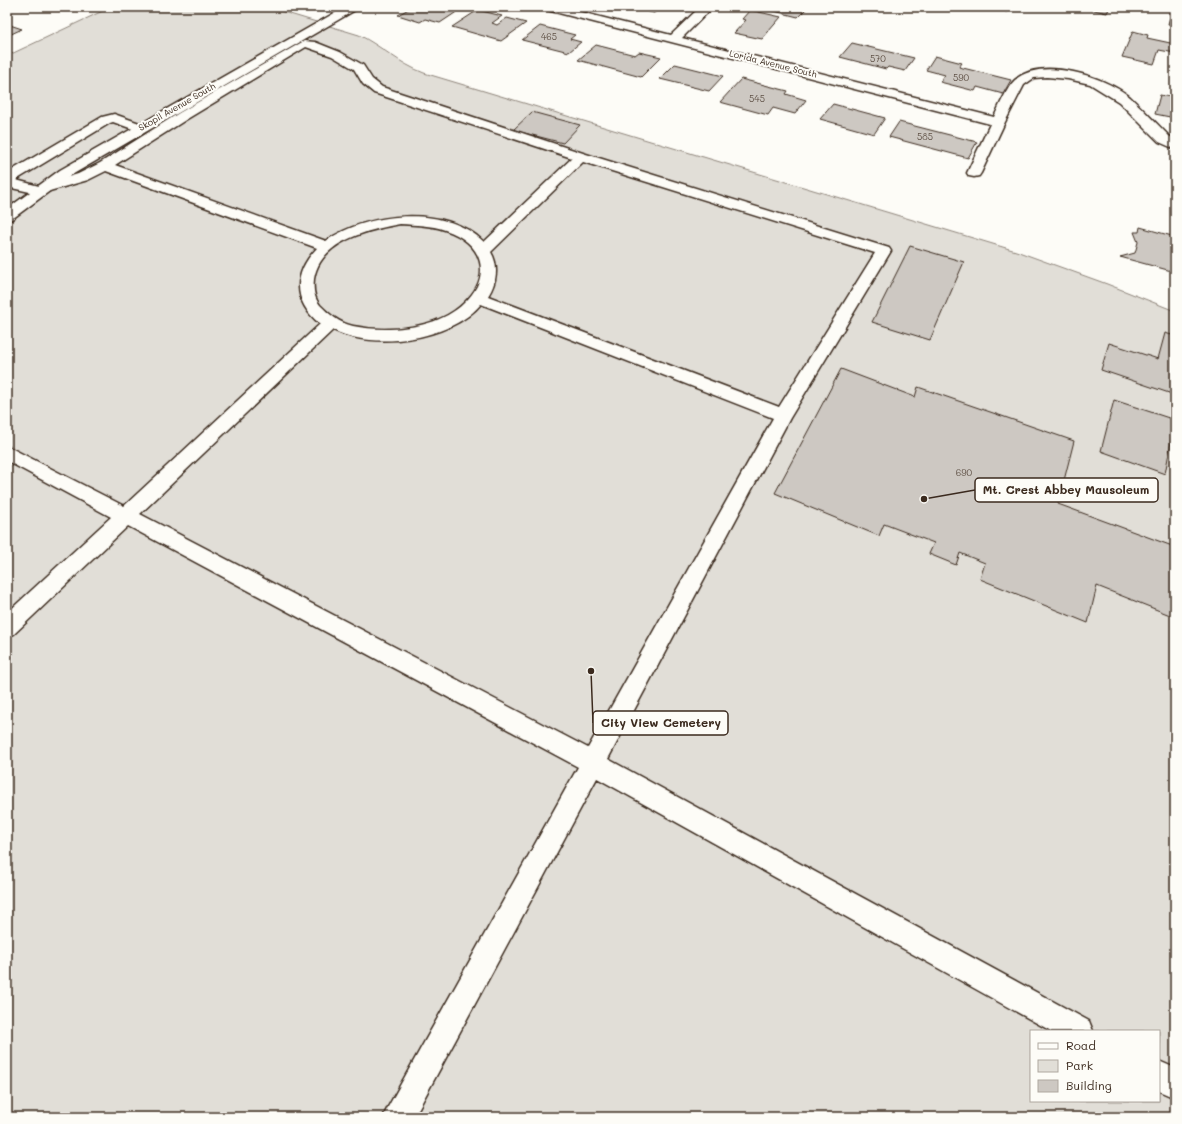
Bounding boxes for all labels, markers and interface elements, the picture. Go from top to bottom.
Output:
house number: 465 [541,31,557,42]
street label: Lorida Avenue South [728,47,818,80]
house number: 570 [870,53,886,64]
house number: 590 [953,72,970,83]
street label: Skopil Avenue South [136,80,217,133]
house number: 545 [749,93,765,104]
house number: 585 [917,131,933,142]
house number: 690 [956,467,973,478]
callout: Mt. Crest Abbey Mausoleum [975,478,1158,502]
text: Mt. Crest Abbey Mausoleum [983,481,1149,497]
callout: City View Cemetery [593,711,728,735]
text: City View Cemetery [601,714,721,730]
legend [1030,1030,1160,1102]
text: Road [1066,1037,1096,1053]
text: Park [1066,1057,1093,1073]
text: Building [1066,1077,1112,1093]

